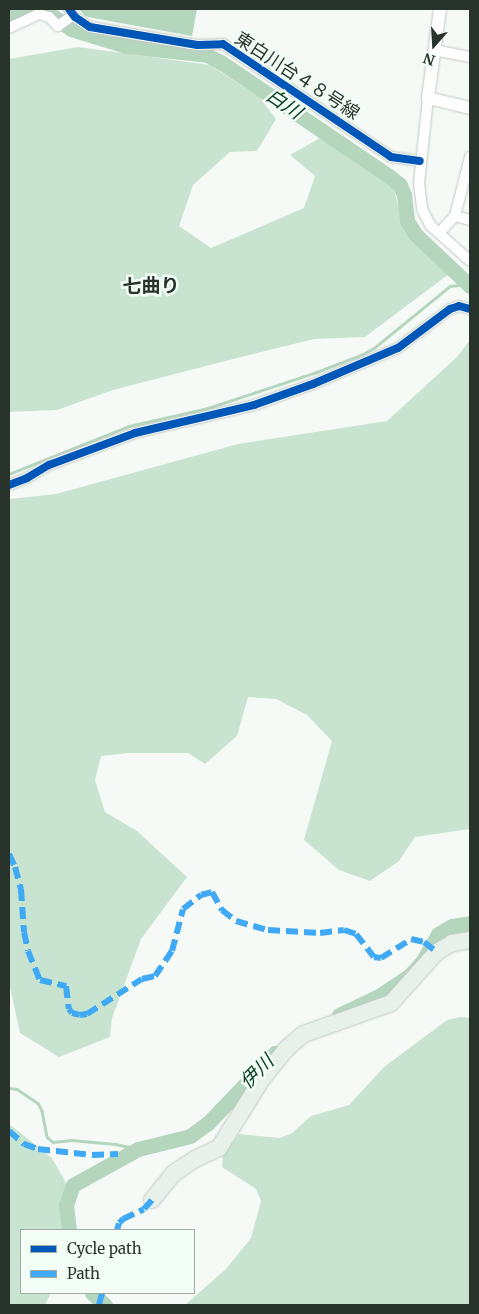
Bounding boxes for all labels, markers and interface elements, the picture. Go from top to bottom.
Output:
north arrow [409,20,459,70]
street label: 東白川台４８号線 [231,28,363,124]
text: N [421,49,437,69]
water label: 白川 [262,84,306,124]
district label: 七曲り [123,275,179,297]
water label: 伊川 [236,1051,278,1093]
legend [20,1229,195,1294]
text: Cycle path [67,1239,142,1258]
text: Path [67,1264,100,1283]

